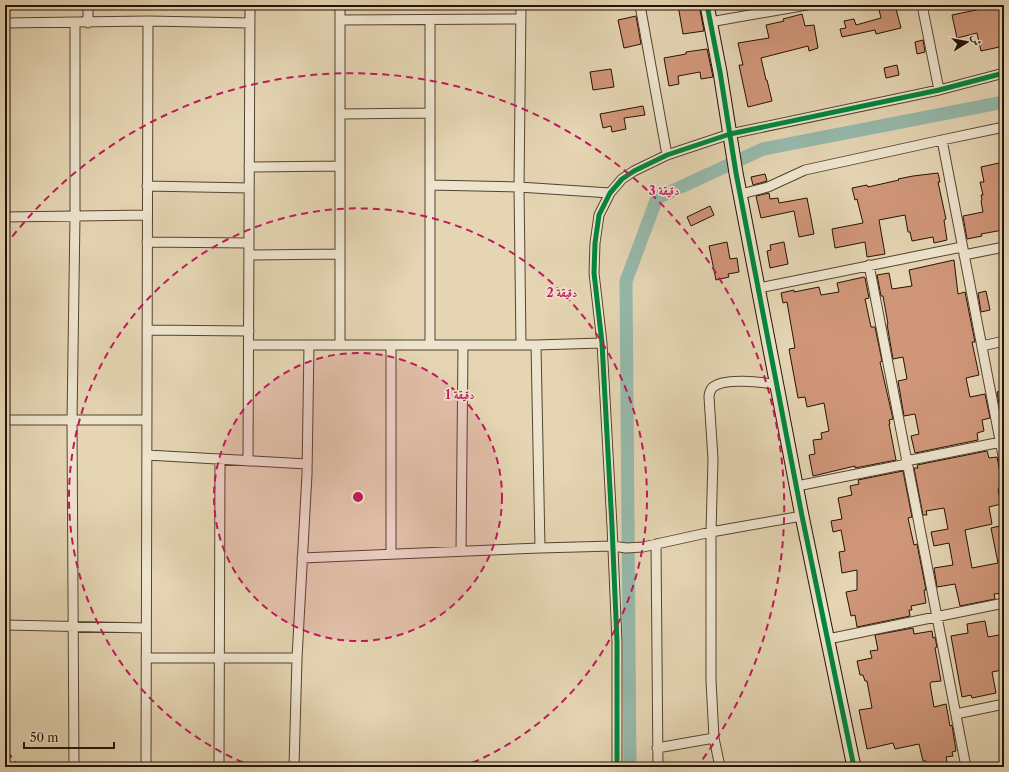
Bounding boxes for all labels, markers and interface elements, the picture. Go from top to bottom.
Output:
north arrow [947,22,987,62]
text: ش [969,33,985,47]
text: 3 دقيقة [649,183,679,198]
text: 2 دقيقة [546,285,578,300]
text: 1 دقيقة [445,387,475,402]
centre of rings [351,490,365,504]
scale bar [24,724,114,750]
text: 50 m [30,730,59,745]

